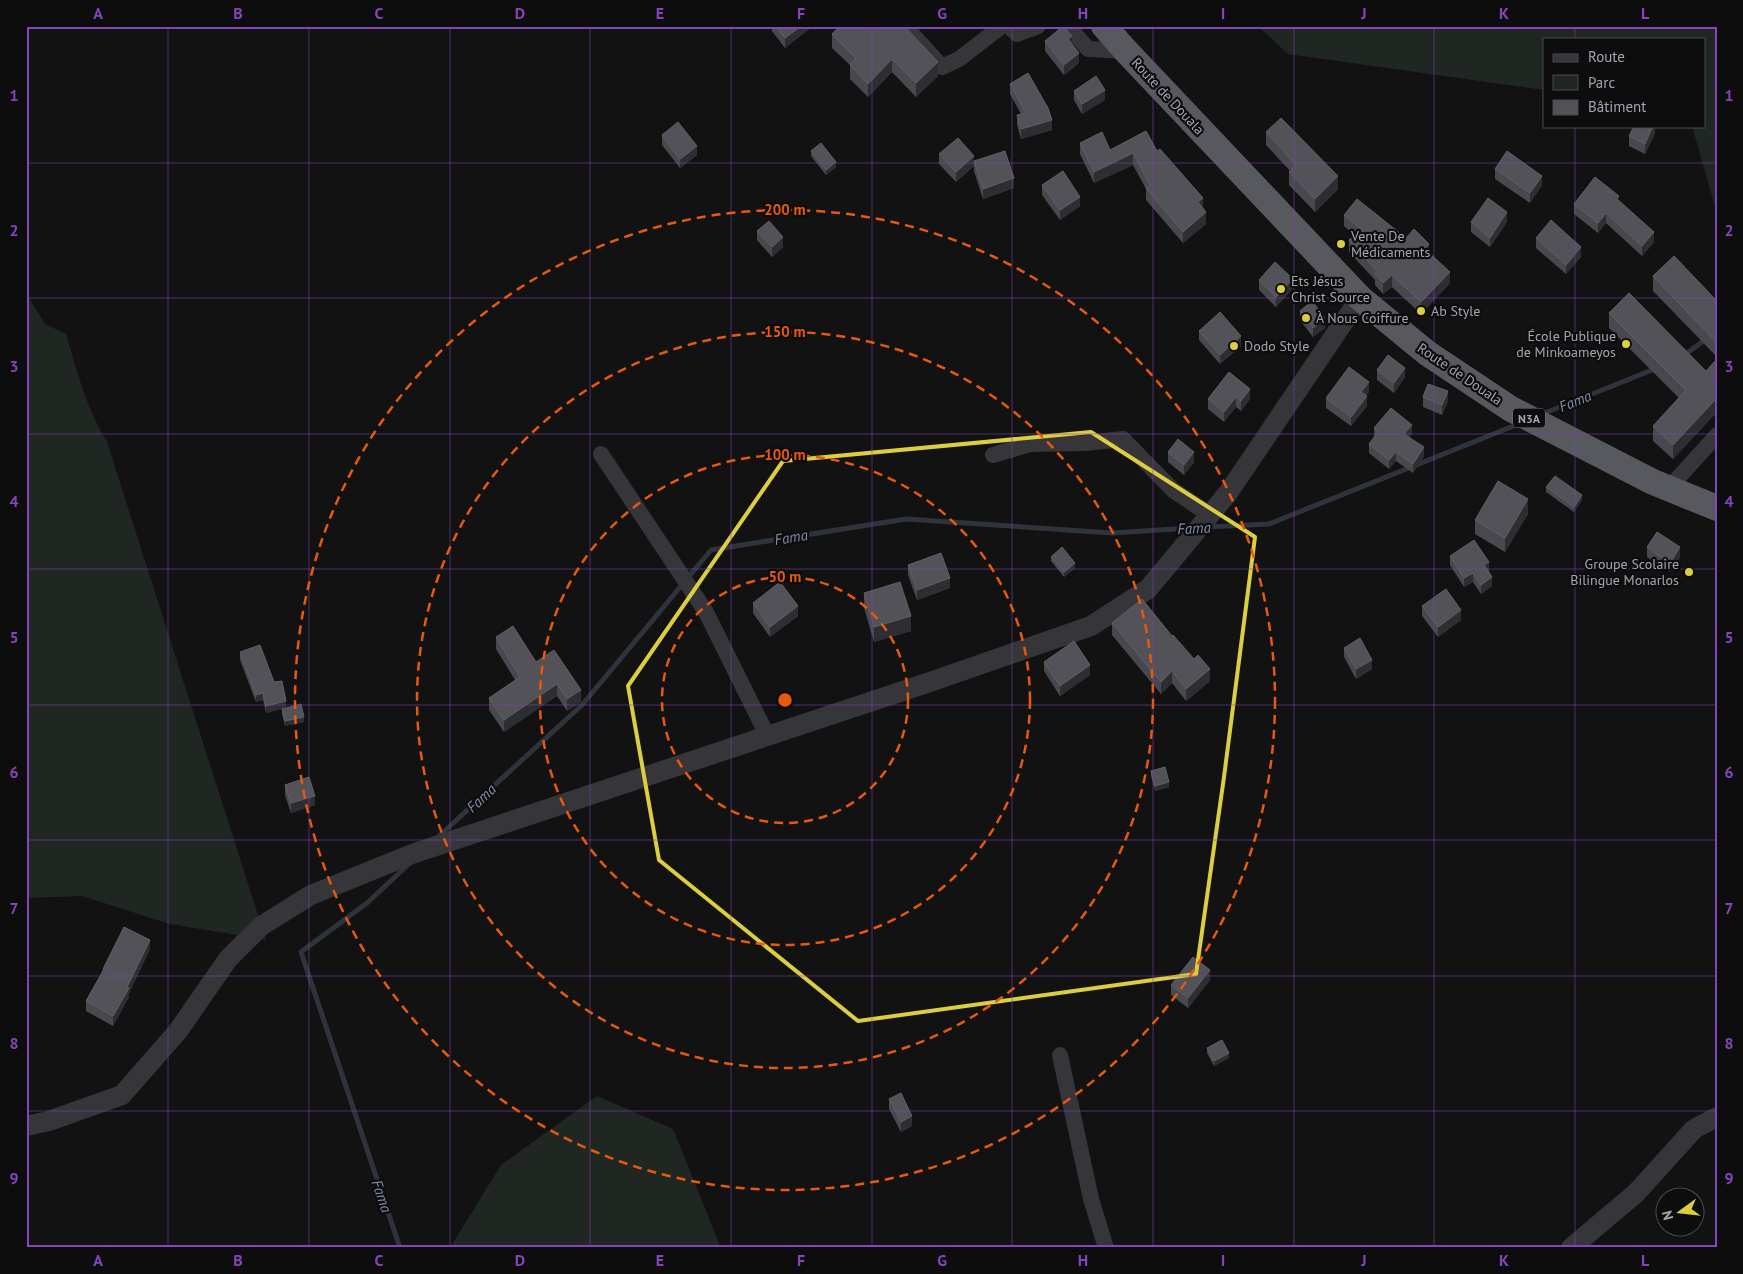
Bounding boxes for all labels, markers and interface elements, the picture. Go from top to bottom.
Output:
text: A [93,3,103,23]
text: B [233,3,243,23]
text: C [375,3,384,23]
text: D [515,3,525,23]
text: E [656,3,664,23]
text: F [797,3,805,23]
text: G [937,3,947,23]
text: H [1078,3,1088,23]
text: I [1221,3,1225,23]
text: J [1360,3,1367,23]
text: K [1499,3,1509,23]
text: L [1641,3,1650,23]
legend [1543,38,1706,128]
text: Route [1588,47,1625,66]
street label: Route de Douala [1128,54,1208,138]
text: Parc [1588,73,1615,92]
text: 1 [9,85,19,105]
text: 1 [1724,85,1734,105]
text: Bâtiment [1588,97,1646,116]
text: 200 m [764,200,806,219]
text: 2 [9,220,19,240]
text: 2 [1724,220,1734,240]
place label: Vente De Médicaments [1350,227,1431,261]
marker: Vente De Médicaments [1335,238,1347,250]
place label: Ets Jésus Christ Source [1291,272,1370,306]
marker: Ets Jésus Christ Source [1275,283,1287,295]
place label: Ab Style [1431,302,1480,320]
marker: Ab Style [1415,305,1427,317]
place label: À Nous Coiffure [1316,309,1409,327]
marker: À Nous Coiffure [1300,312,1312,324]
text: 150 m [764,322,806,341]
place label: École Publique de Minkoameyos [1516,327,1616,361]
place label: Dodo Style [1244,337,1309,355]
marker: École Publique de Minkoameyos [1620,338,1632,350]
street label: Route de Douala [1414,339,1506,409]
marker: Dodo Style [1228,340,1240,352]
text: 3 [9,356,19,376]
text: 3 [1724,356,1734,376]
water label: Fama [1556,386,1595,416]
road number: N3A [1513,408,1545,428]
text: 100 m [764,445,806,464]
text: 4 [9,491,19,511]
text: 4 [1724,491,1734,511]
water label: Fama [1177,518,1212,538]
water label: Fama [773,525,810,549]
place label: Groupe Scolaire Bilingue Monarlos [1570,555,1679,589]
marker: Groupe Scolaire Bilingue Monarlos [1683,566,1695,578]
text: 50 m [769,567,801,586]
text: 5 [9,627,19,647]
text: 5 [1724,627,1734,647]
centre of rings [776,691,794,709]
text: 6 [9,762,19,782]
text: 6 [1724,762,1734,782]
water label: Fama [462,779,500,816]
text: 7 [9,898,19,918]
text: 7 [1724,898,1734,918]
text: 8 [9,1033,19,1053]
text: 8 [1724,1033,1734,1053]
text: 9 [9,1168,19,1188]
text: 9 [1724,1168,1734,1188]
water label: Fama [368,1177,397,1216]
north arrow [1656,1186,1706,1236]
text: N [1658,1209,1677,1222]
text: A [93,1250,103,1270]
text: B [233,1250,243,1270]
text: C [375,1250,384,1270]
text: D [515,1250,525,1270]
text: E [656,1250,664,1270]
text: F [797,1250,805,1270]
text: G [937,1250,947,1270]
text: H [1078,1250,1088,1270]
text: I [1221,1250,1225,1270]
text: J [1360,1250,1367,1270]
text: K [1499,1250,1509,1270]
text: L [1641,1250,1650,1270]

